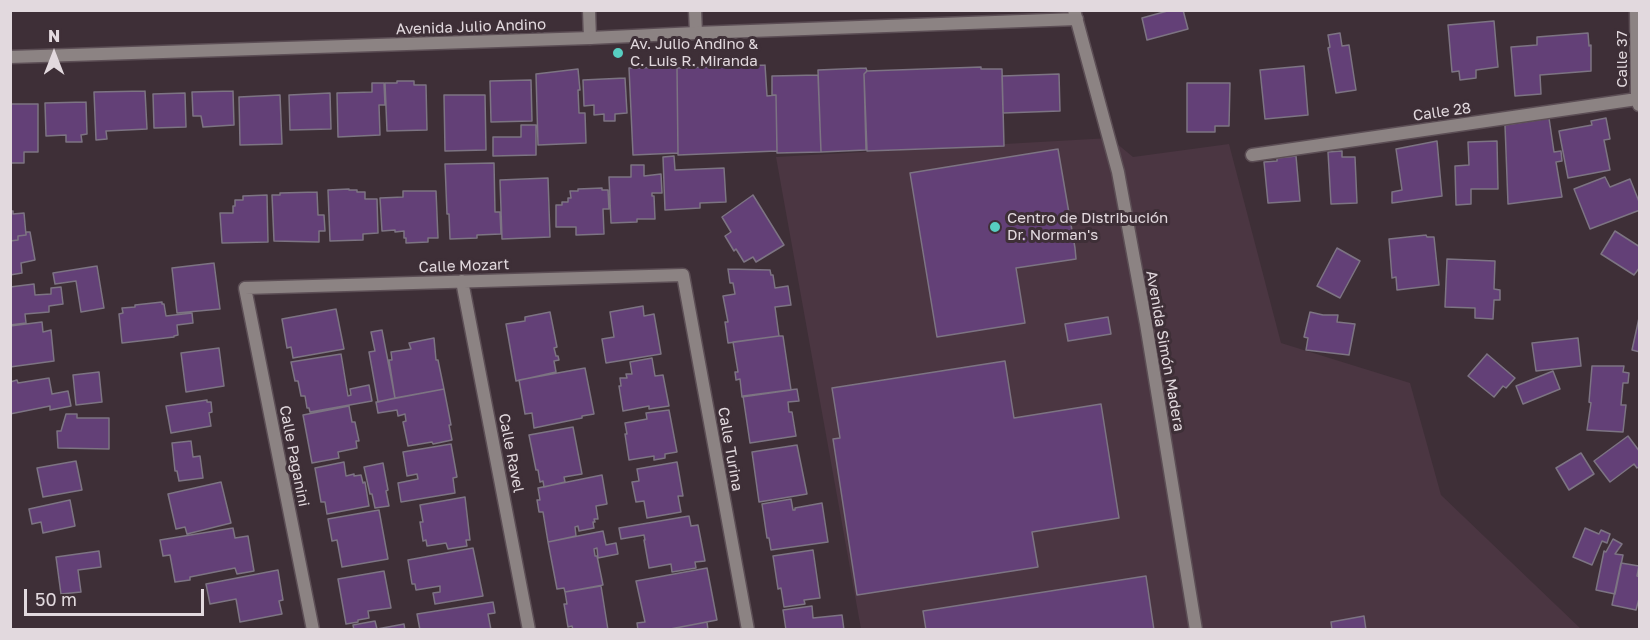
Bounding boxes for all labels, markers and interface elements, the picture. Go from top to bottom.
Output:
street label: Avenida Julio Andino [396,15,546,39]
north arrow [24,24,84,84]
text: N [48,26,60,46]
street label: Calle 37 [1613,30,1631,88]
place label: Av. Julio Andino & C. Luis R. Miranda [630,35,758,70]
marker: Av. Julio Andino & C. Luis R. Miranda [611,46,625,60]
street label: Calle 28 [1412,99,1472,125]
place label: Centro de Distribución Dr. Norman's [1007,209,1168,244]
marker: Centro de Distribución Dr. Norman's [988,220,1002,234]
street label: Calle Mozart [418,255,510,277]
street label: Avenida Simón Madera [1142,269,1188,433]
street label: Calle Paganini [275,404,313,508]
street label: Calle Turina [714,405,746,493]
street label: Calle Ravel [494,412,528,494]
scale bar [27,577,207,615]
text: 50 m [35,588,77,610]

